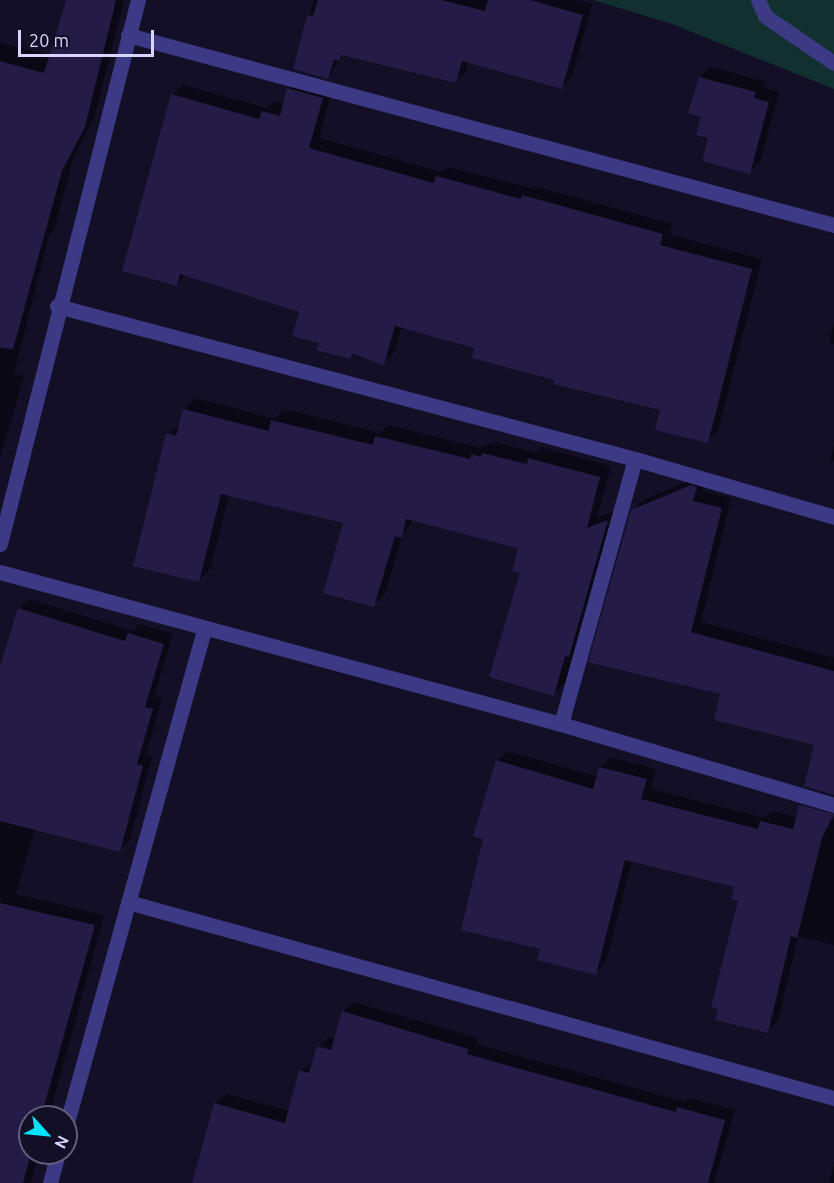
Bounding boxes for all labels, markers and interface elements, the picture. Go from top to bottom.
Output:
scale bar [21,18,158,56]
text: 20 m [29,30,69,50]
north arrow [18,1105,78,1165]
text: N [52,1133,73,1152]

